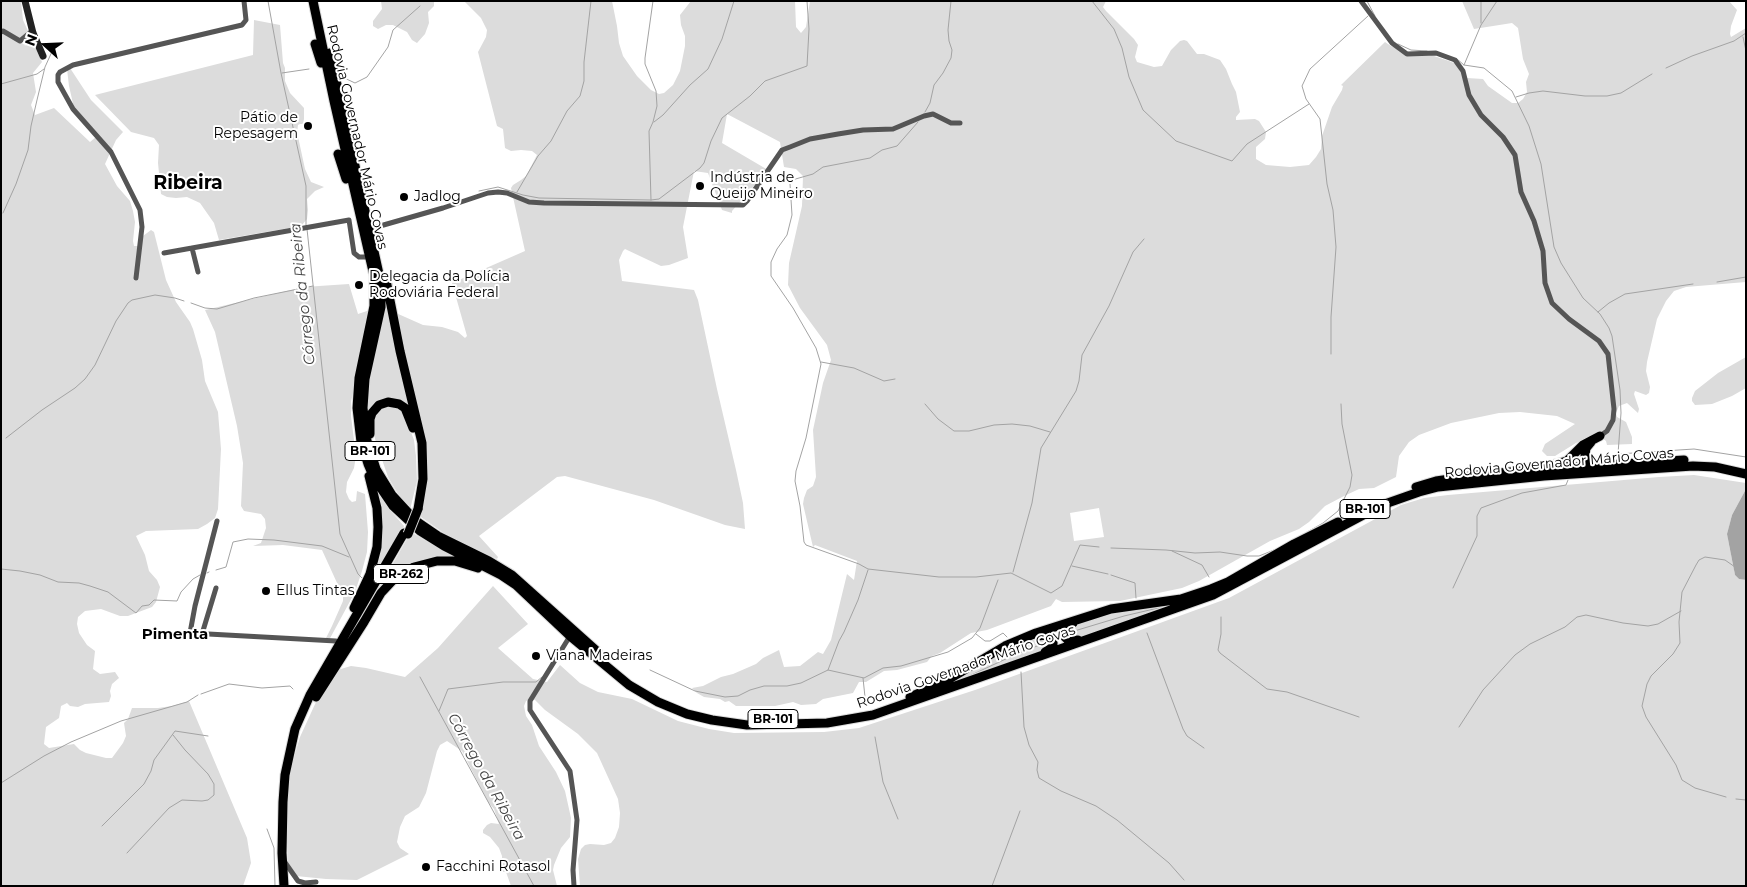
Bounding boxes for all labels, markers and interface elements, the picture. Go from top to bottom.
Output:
north arrow [20,20,70,70]
street label: Rodovia Governador Mário Covas [323,23,391,251]
text: N [21,31,41,48]
place label: Pátio de Repesagem [213,110,298,142]
marker: Pátio de Repesagem [302,120,314,132]
place label: Indústria de Queijo Mineiro [710,170,813,202]
district label: Ribeira [153,172,223,194]
marker: Indústria de Queijo Mineiro [694,180,706,192]
place label: Jadlog [414,189,461,205]
marker: Jadlog [398,191,410,203]
water label: Córrego da Ribeira [287,222,319,366]
place label: Delegacia da Polícia Rodoviária Federal [369,269,510,302]
marker: Delegacia da Polícia Rodoviária Federal [353,279,365,291]
road number: BR-101 [345,442,395,461]
street label: Rodovia Governador Mário Covas [1444,445,1674,481]
road number: BR-101 [1340,499,1390,518]
road number: BR-262 [374,564,428,584]
place label: Ellus Tintas [276,583,355,599]
marker: Ellus Tintas [260,585,272,597]
street label: Rodovia Governador Mário Covas [854,622,1078,712]
district label: Pimenta [142,626,208,644]
place label: Viana Madeiras [546,648,652,664]
marker: Viana Madeiras [530,650,542,662]
water label: Córrego da Ribeira [444,710,528,844]
road number: BR-101 [748,710,798,729]
place label: Facchini Rotasol [436,859,550,875]
marker: Facchini Rotasol [420,861,432,873]

